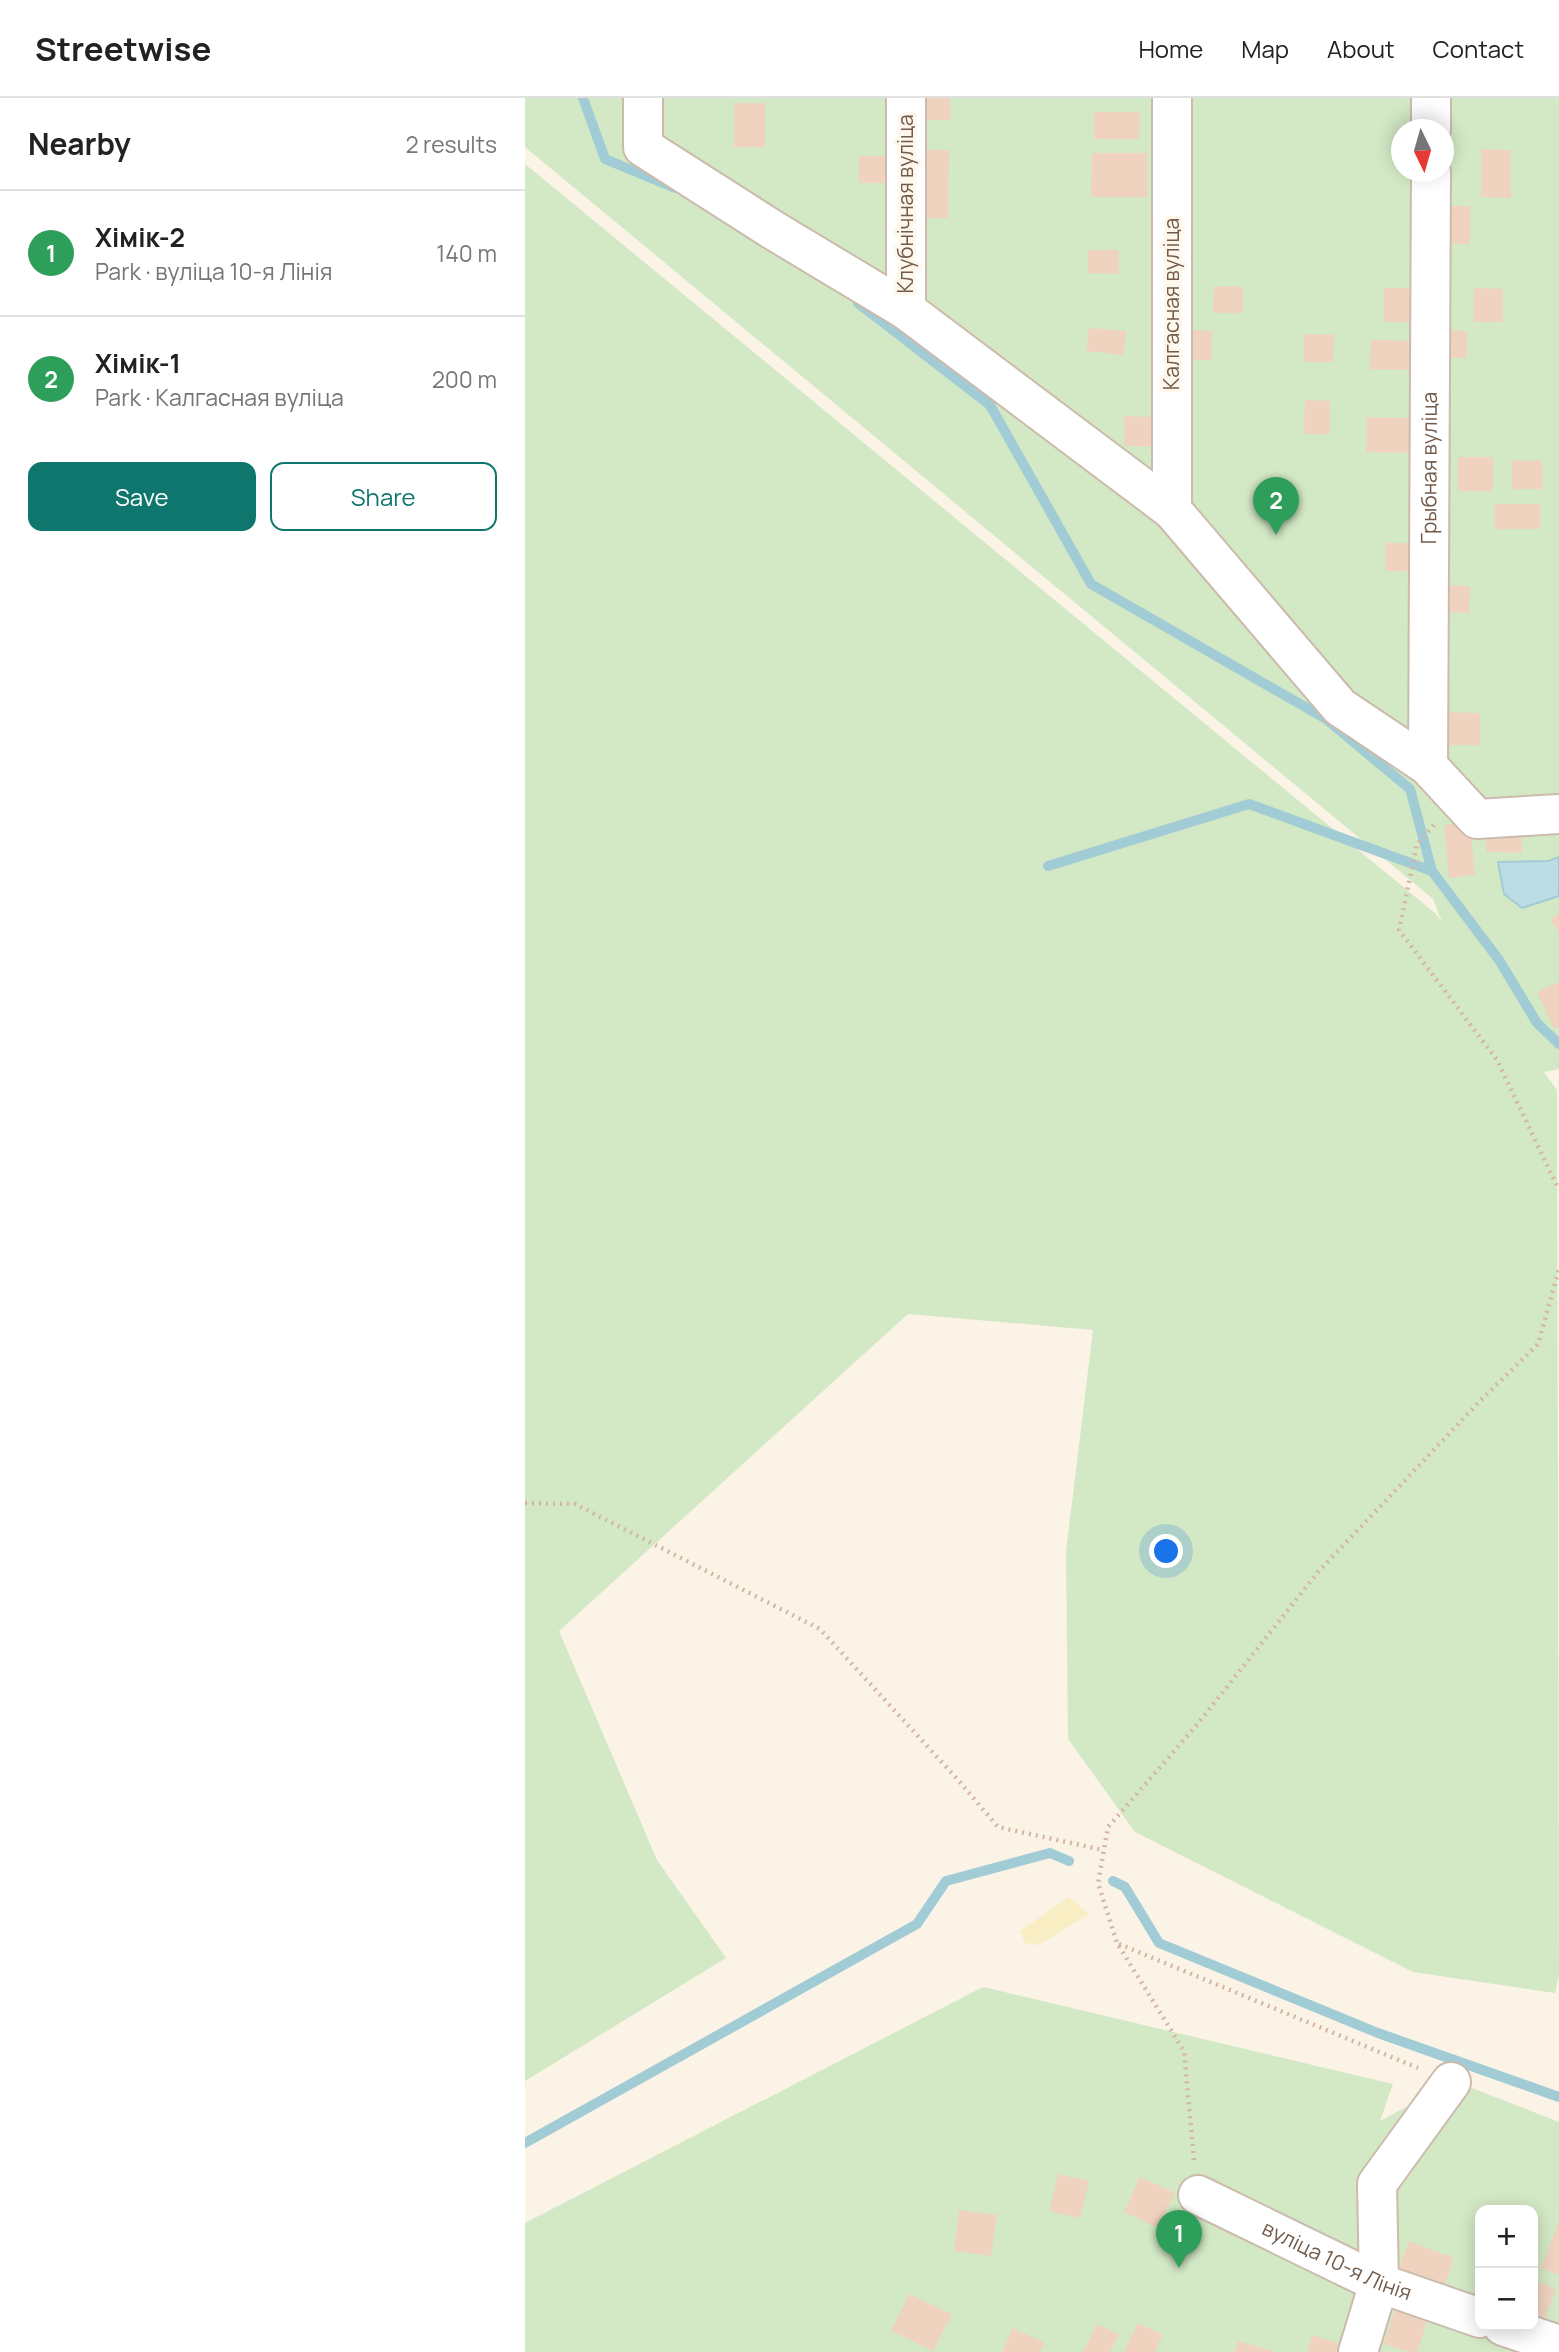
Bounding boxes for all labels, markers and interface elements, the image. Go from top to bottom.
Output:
text: Streetwise [35,26,211,71]
text: Home [1138,32,1203,65]
text: Map [1241,32,1289,65]
text: About [1327,32,1395,65]
text: Contact [1433,32,1524,65]
street label: Клубнічная вуліца [891,114,919,294]
north arrow [1391,119,1454,182]
text: Nearby [28,123,131,164]
text: 2 results [405,128,497,160]
street label: Калгасная вуліца [1157,218,1185,390]
text: Хімік-2 [95,219,185,255]
text: 1 [46,237,56,269]
text: 140 m [436,237,497,269]
text: Park · вуліца 10-я Лінія [95,255,333,287]
text: Хімік-1 [95,345,181,381]
text: 2 [44,363,58,395]
text: 200 m [432,363,497,395]
text: Park · Калгасная вуліца [95,381,344,413]
street label: Грыбная вуліца [1414,392,1443,544]
button: Save [28,462,256,531]
button: Share [270,462,497,531]
pin: 2 [1253,477,1299,535]
your location [1149,1534,1183,1568]
map controls [1475,2205,1538,2331]
button: + [1475,2205,1538,2268]
pin: 1 [1156,2210,1202,2268]
street label: вуліца 10-я Лінія [1258,2213,1416,2306]
button: − [1475,2268,1538,2331]

